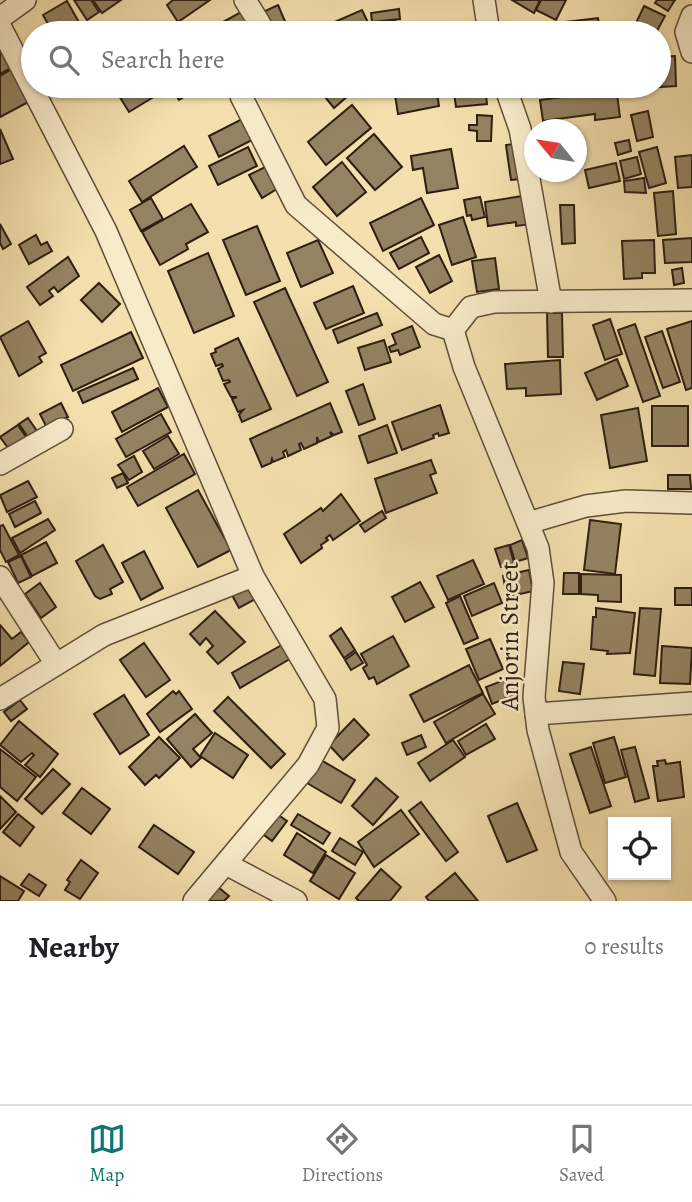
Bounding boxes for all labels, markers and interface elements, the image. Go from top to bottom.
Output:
search box [21,21,671,98]
icon: search [45,41,83,79]
text: Search here [101,42,225,77]
north arrow [524,119,587,182]
street label: Anjorin Street [492,561,527,711]
map controls [608,817,671,880]
button: locate [608,817,671,880]
text: Nearby [28,927,119,967]
text: 0 results [584,931,664,962]
tab: Map [88,1120,126,1188]
tab: Directions [302,1120,383,1188]
tab: Saved [559,1120,604,1188]

